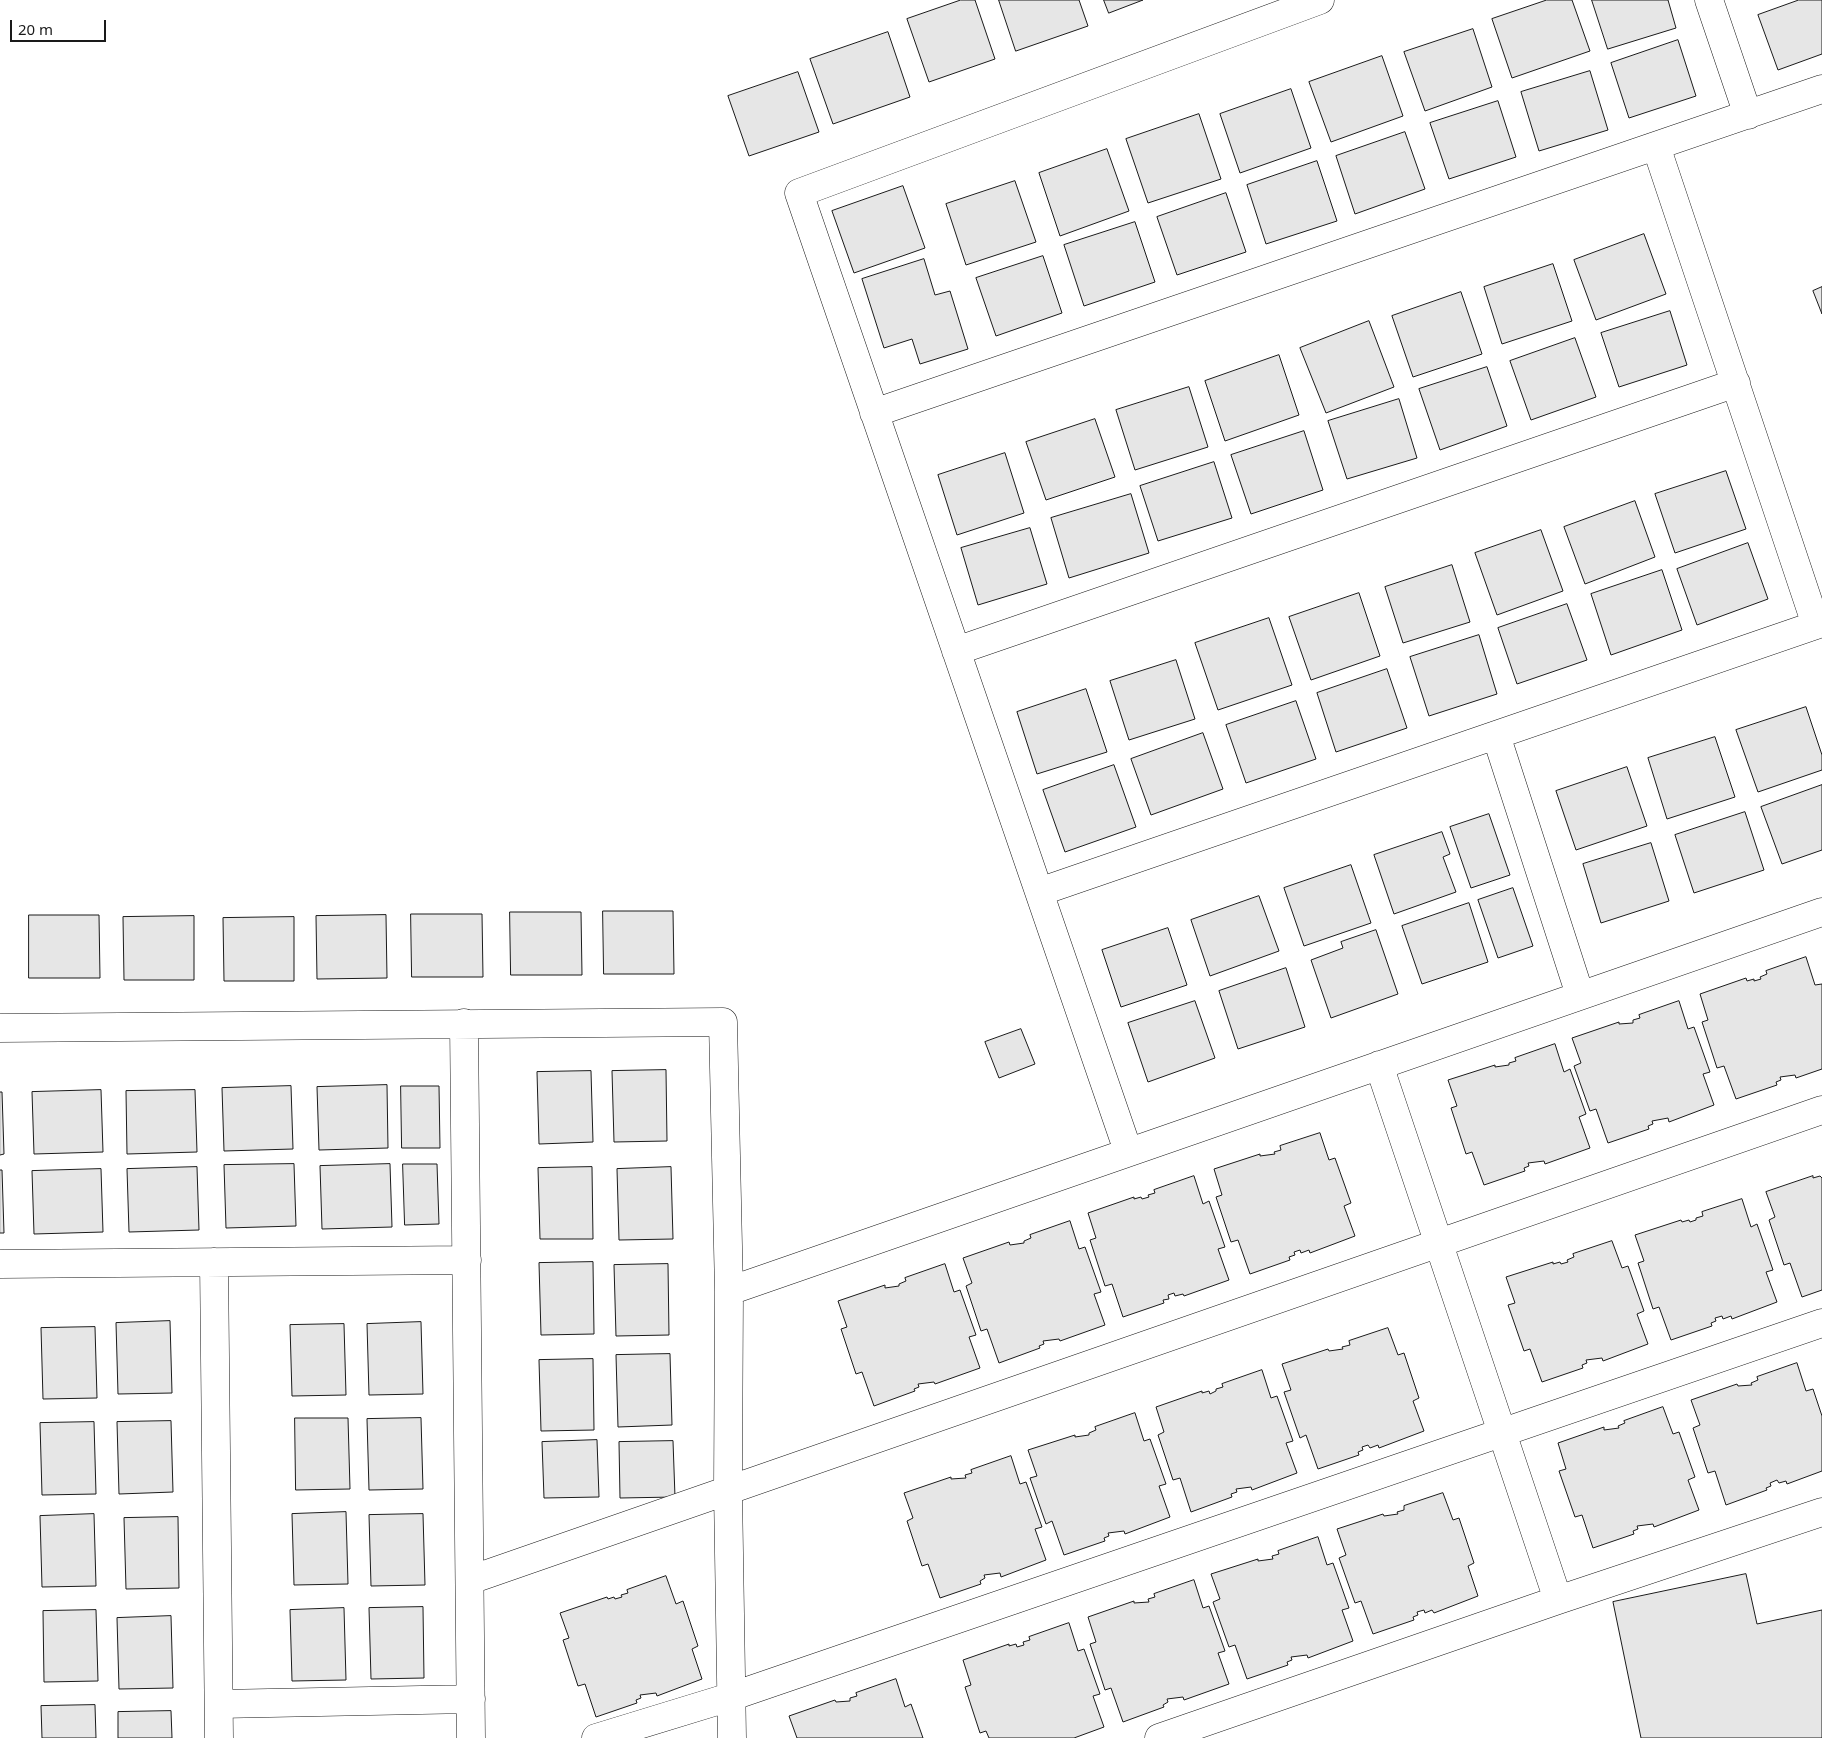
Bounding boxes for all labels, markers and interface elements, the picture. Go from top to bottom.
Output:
scale bar [12,10,109,42]
text: 20 m [18,19,53,39]

